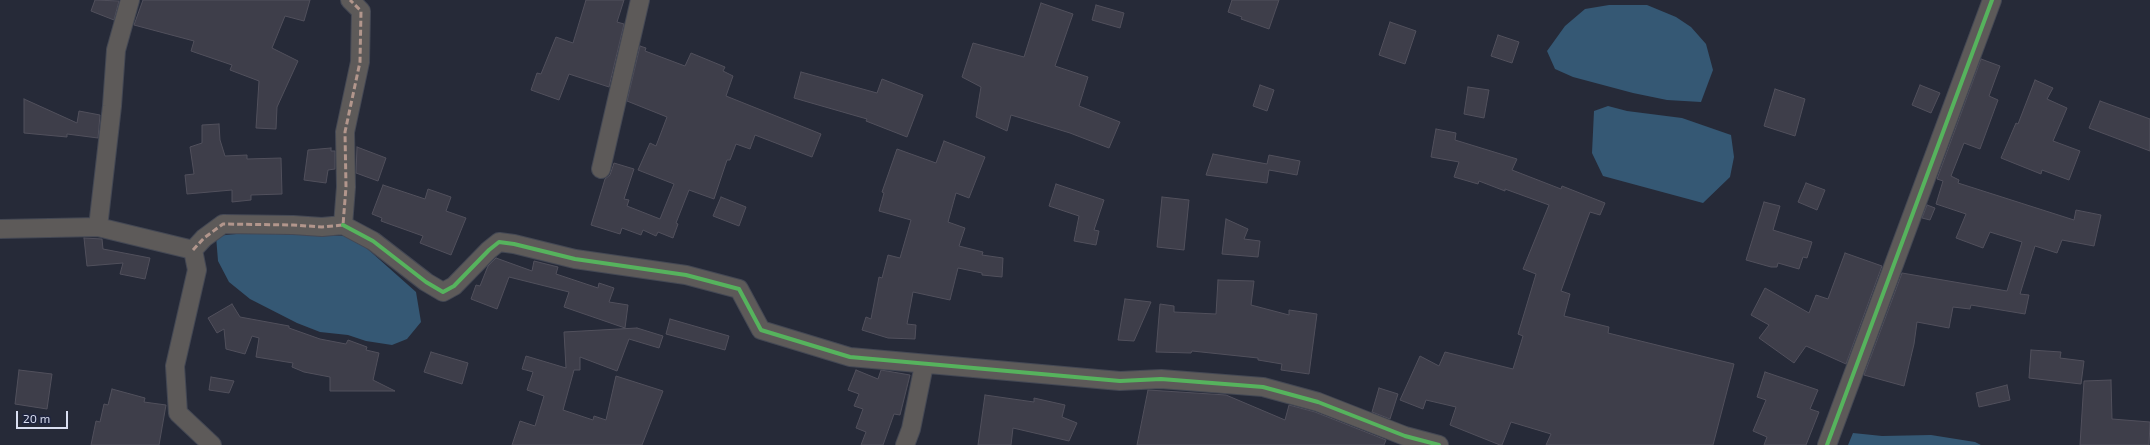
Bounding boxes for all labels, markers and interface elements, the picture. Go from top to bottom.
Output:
scale bar [18,403,70,429]
text: 20 m [23,411,50,425]

